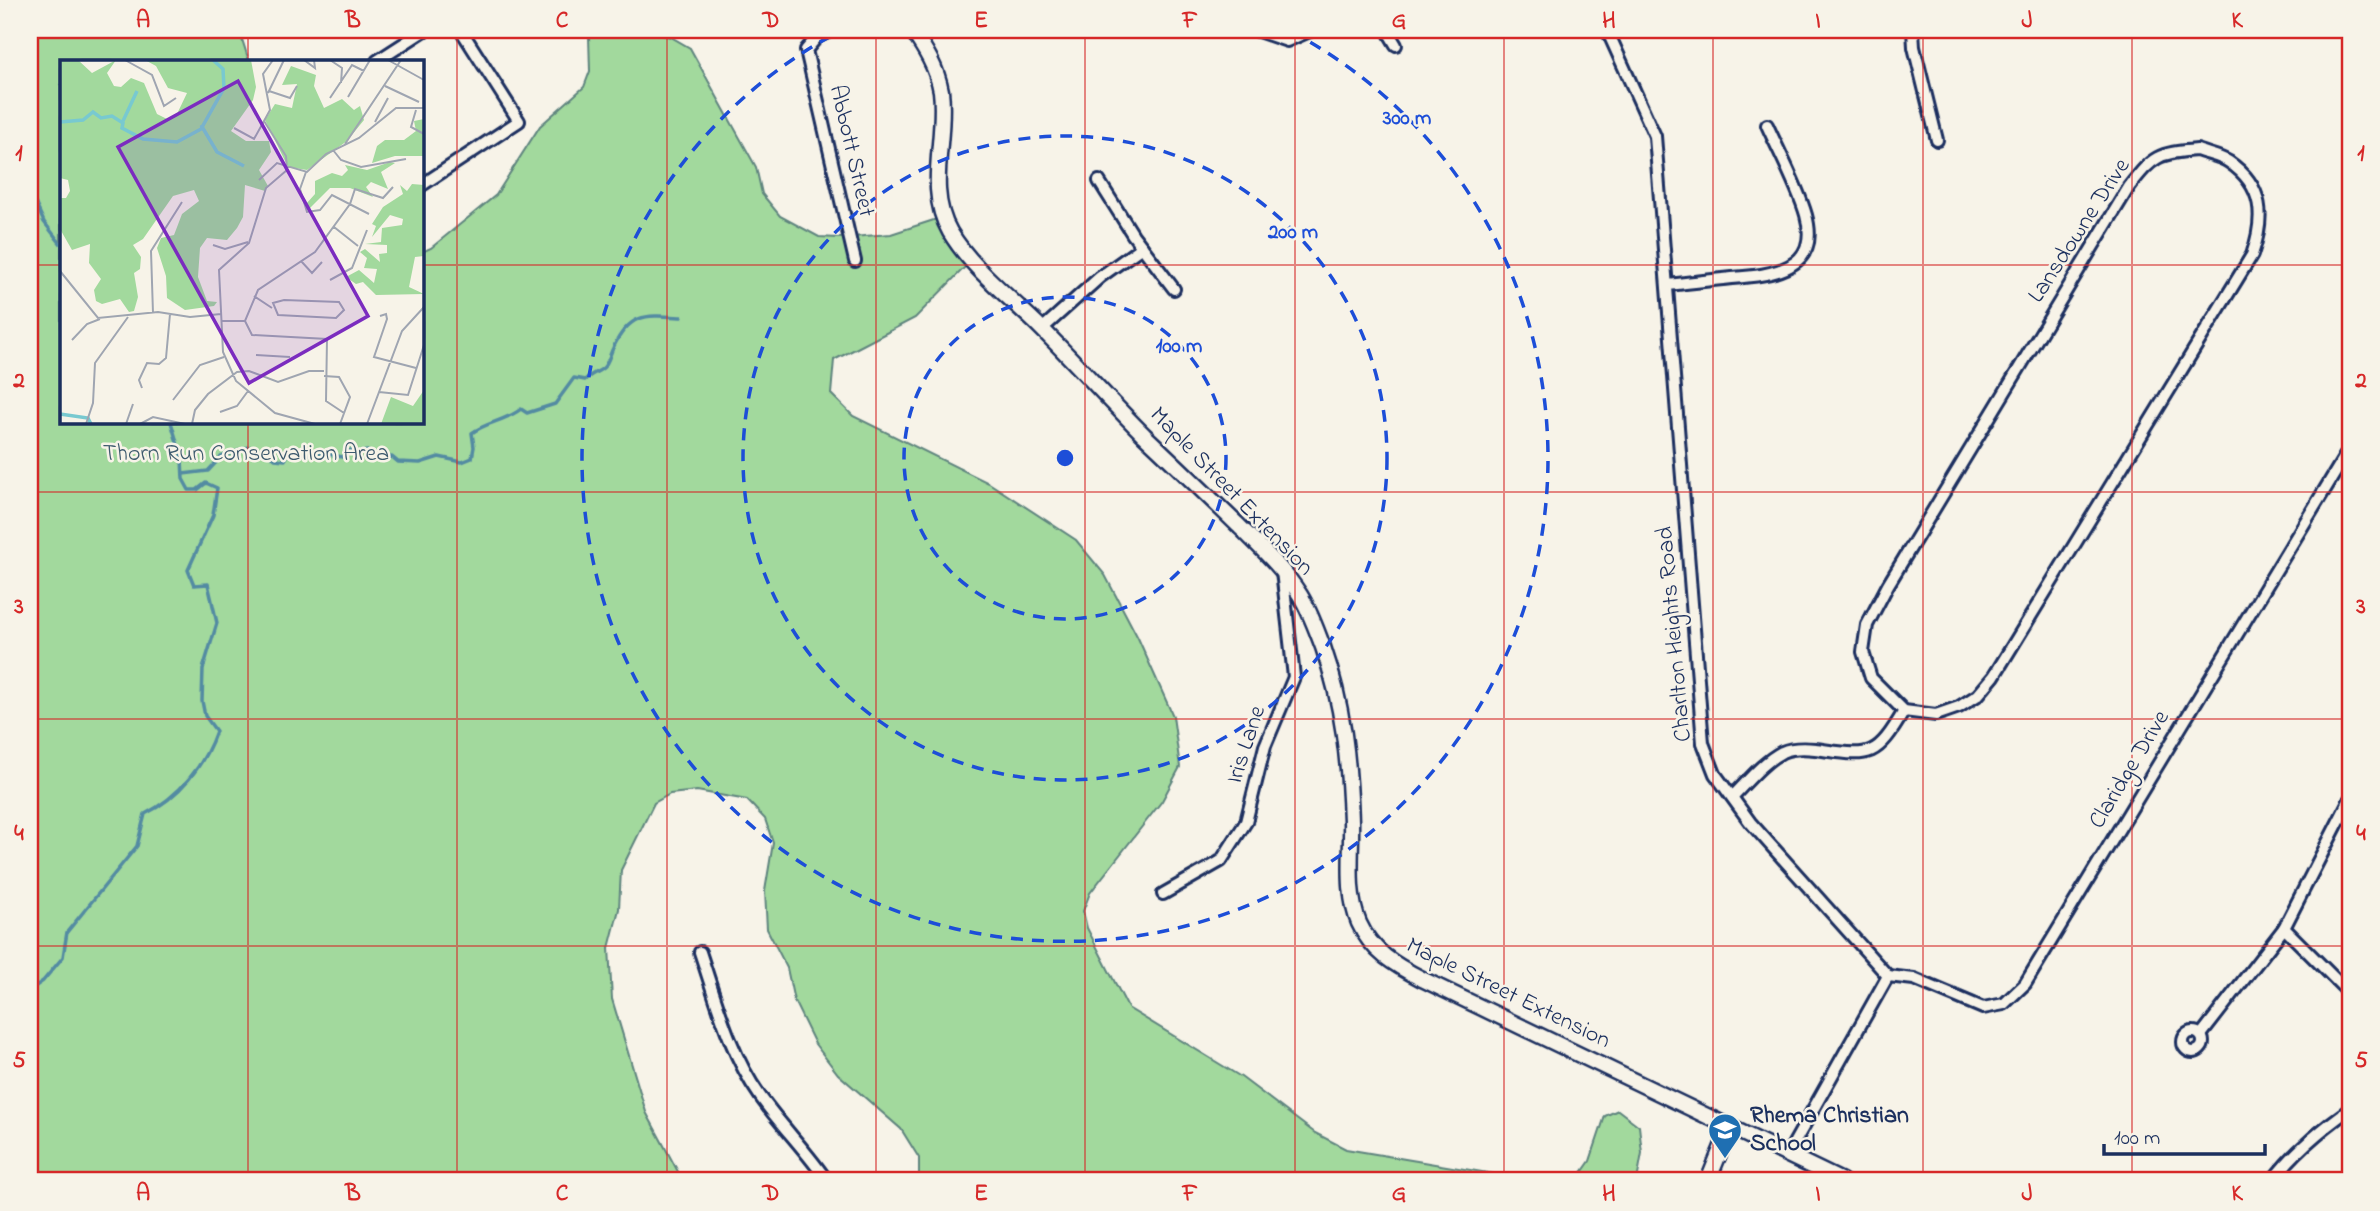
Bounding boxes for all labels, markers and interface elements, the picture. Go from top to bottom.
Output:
text: A [136,5,150,38]
text: B [344,5,361,38]
text: C [556,5,569,38]
text: D [762,5,779,38]
text: E [974,5,988,38]
text: F [1182,5,1198,38]
text: G [1392,5,1406,38]
text: H [1602,5,1616,38]
text: I [1815,5,1821,38]
text: J [2021,5,2033,38]
text: K [2231,5,2243,38]
inset map [60,60,424,424]
street label: Abbott Street [819,82,883,220]
text: 300 m [1382,104,1431,134]
text: 1 [15,138,23,171]
text: 1 [2357,138,2365,171]
street label: Lansdowne Drive [2020,152,2140,310]
text: 200 m [1267,218,1318,248]
text: 100 m [1156,332,1202,362]
text: 2 [12,365,25,398]
text: 2 [2354,365,2367,398]
street label: Maple Street Extension [1141,399,1321,585]
park label: Thorn Run Conservation Area [103,437,389,472]
centre of rings [1053,446,1077,470]
street label: Charlton Heights Road [1648,524,1702,743]
text: 3 [13,591,24,624]
text: 3 [2355,591,2366,624]
street label: Iris Lane [1218,701,1276,788]
street label: Claridge Drive [2081,704,2179,836]
text: 4 [14,818,24,851]
text: 4 [2356,818,2366,851]
street label: Maple Street Extension [1400,929,1616,1059]
text: 5 [12,1045,26,1078]
text: 5 [2354,1045,2368,1078]
place label: Rhema Christian School [1750,1099,1909,1162]
school or university icon: Rhema Christian School [1706,1111,1744,1160]
scale bar [2104,1113,2264,1157]
text: 100 m [2114,1124,2160,1154]
text: A [136,1178,150,1211]
text: B [344,1178,361,1211]
text: C [556,1178,569,1211]
text: D [762,1178,779,1211]
text: E [974,1178,988,1211]
text: F [1182,1178,1198,1211]
text: G [1392,1178,1406,1211]
text: H [1602,1178,1616,1211]
text: I [1815,1178,1821,1211]
text: J [2021,1178,2033,1211]
text: K [2231,1178,2243,1211]

